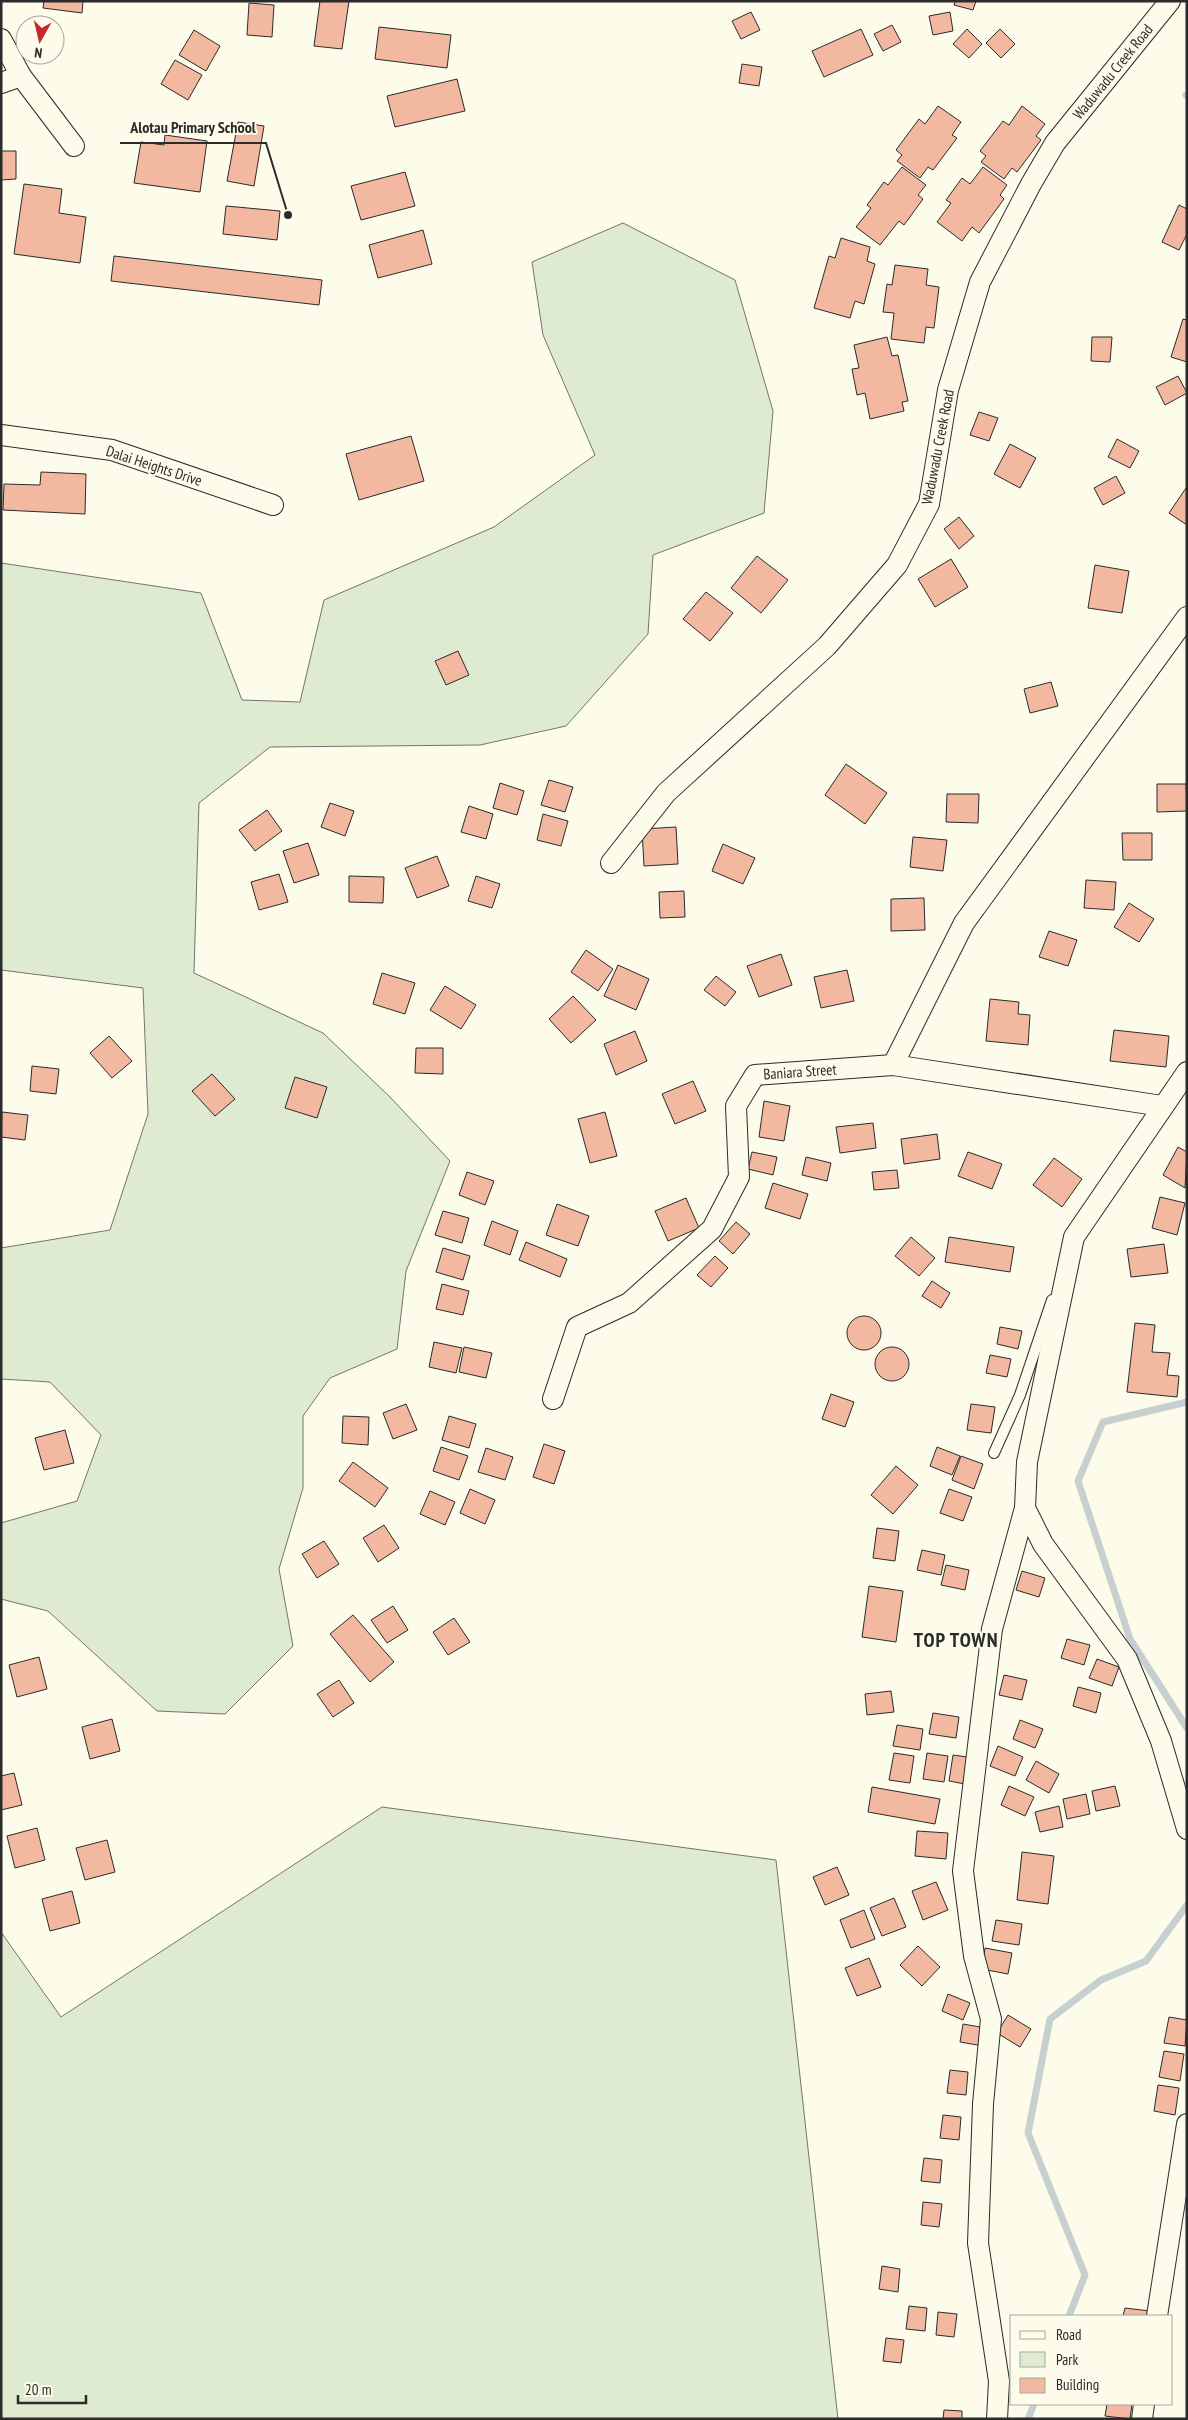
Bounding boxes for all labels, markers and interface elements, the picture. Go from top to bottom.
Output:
north arrow [15,15,65,65]
street label: Waduwadu Creek Road [1068,20,1157,123]
text: N [33,43,43,62]
callout: Alotau Primary School [120,112,266,143]
text: Alotau Primary School [129,117,256,137]
street label: Waduwadu Creek Road [917,388,958,506]
street label: Dalai Heights Drive [104,441,205,490]
street label: Baniara Street [763,1059,837,1084]
district label: TOP TOWN [914,1627,999,1653]
legend [1010,2315,1173,2405]
text: Road [1056,2325,1082,2344]
text: Park [1056,2350,1078,2369]
scale bar [18,2372,85,2404]
text: Building [1056,2375,1099,2394]
text: 20 m [25,2380,51,2399]

